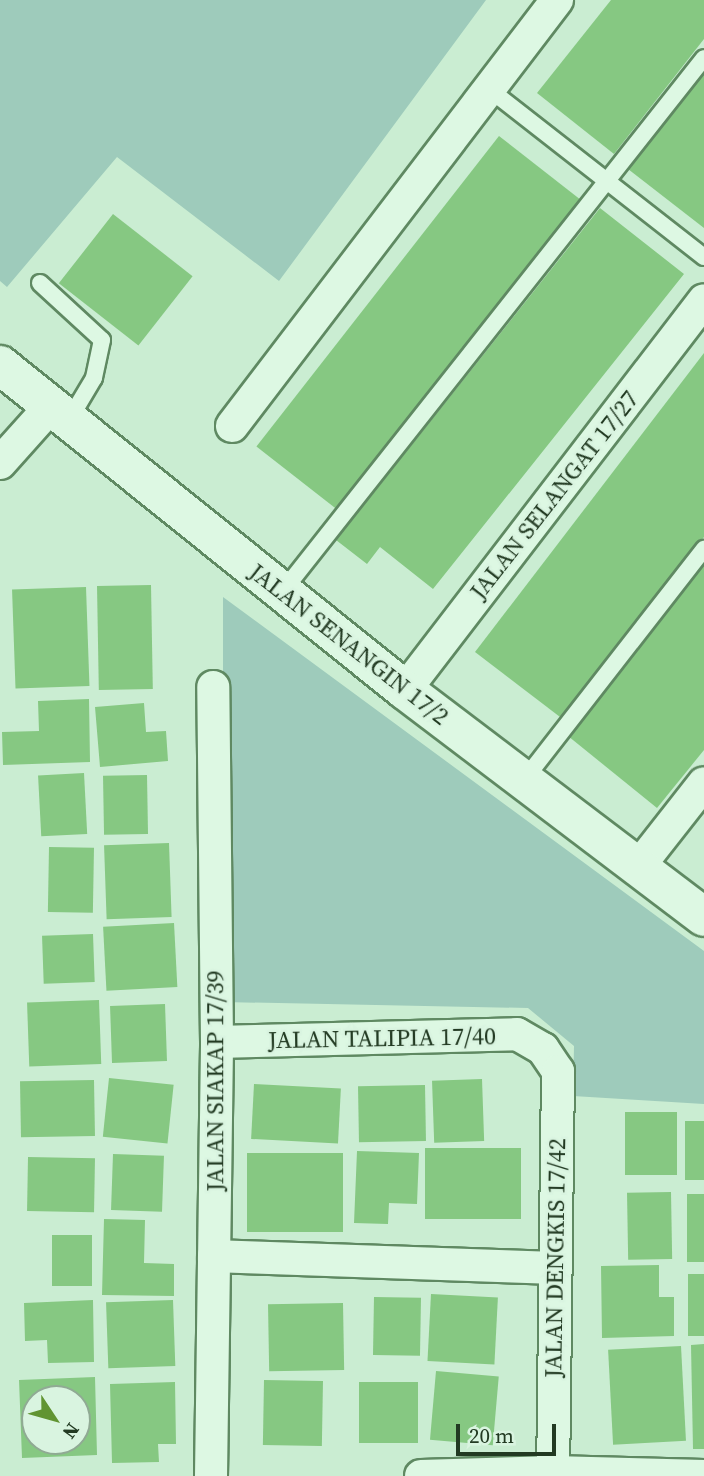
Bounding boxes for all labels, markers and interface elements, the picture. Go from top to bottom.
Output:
street label: JALAN SELANGAT 17/27 [463,385,645,605]
street label: JALAN SENANGIN 17/2 [244,557,454,731]
street label: JALAN SIAKAP 17/39 [201,970,229,1192]
street label: JALAN TALIPIA 17/40 [268,1022,496,1054]
street label: JALAN DENGKIS 17/42 [539,1138,571,1378]
north arrow [21,1385,91,1455]
scale bar [459,1410,559,1454]
text: N [57,1418,86,1444]
text: 20 m [469,1421,514,1450]

